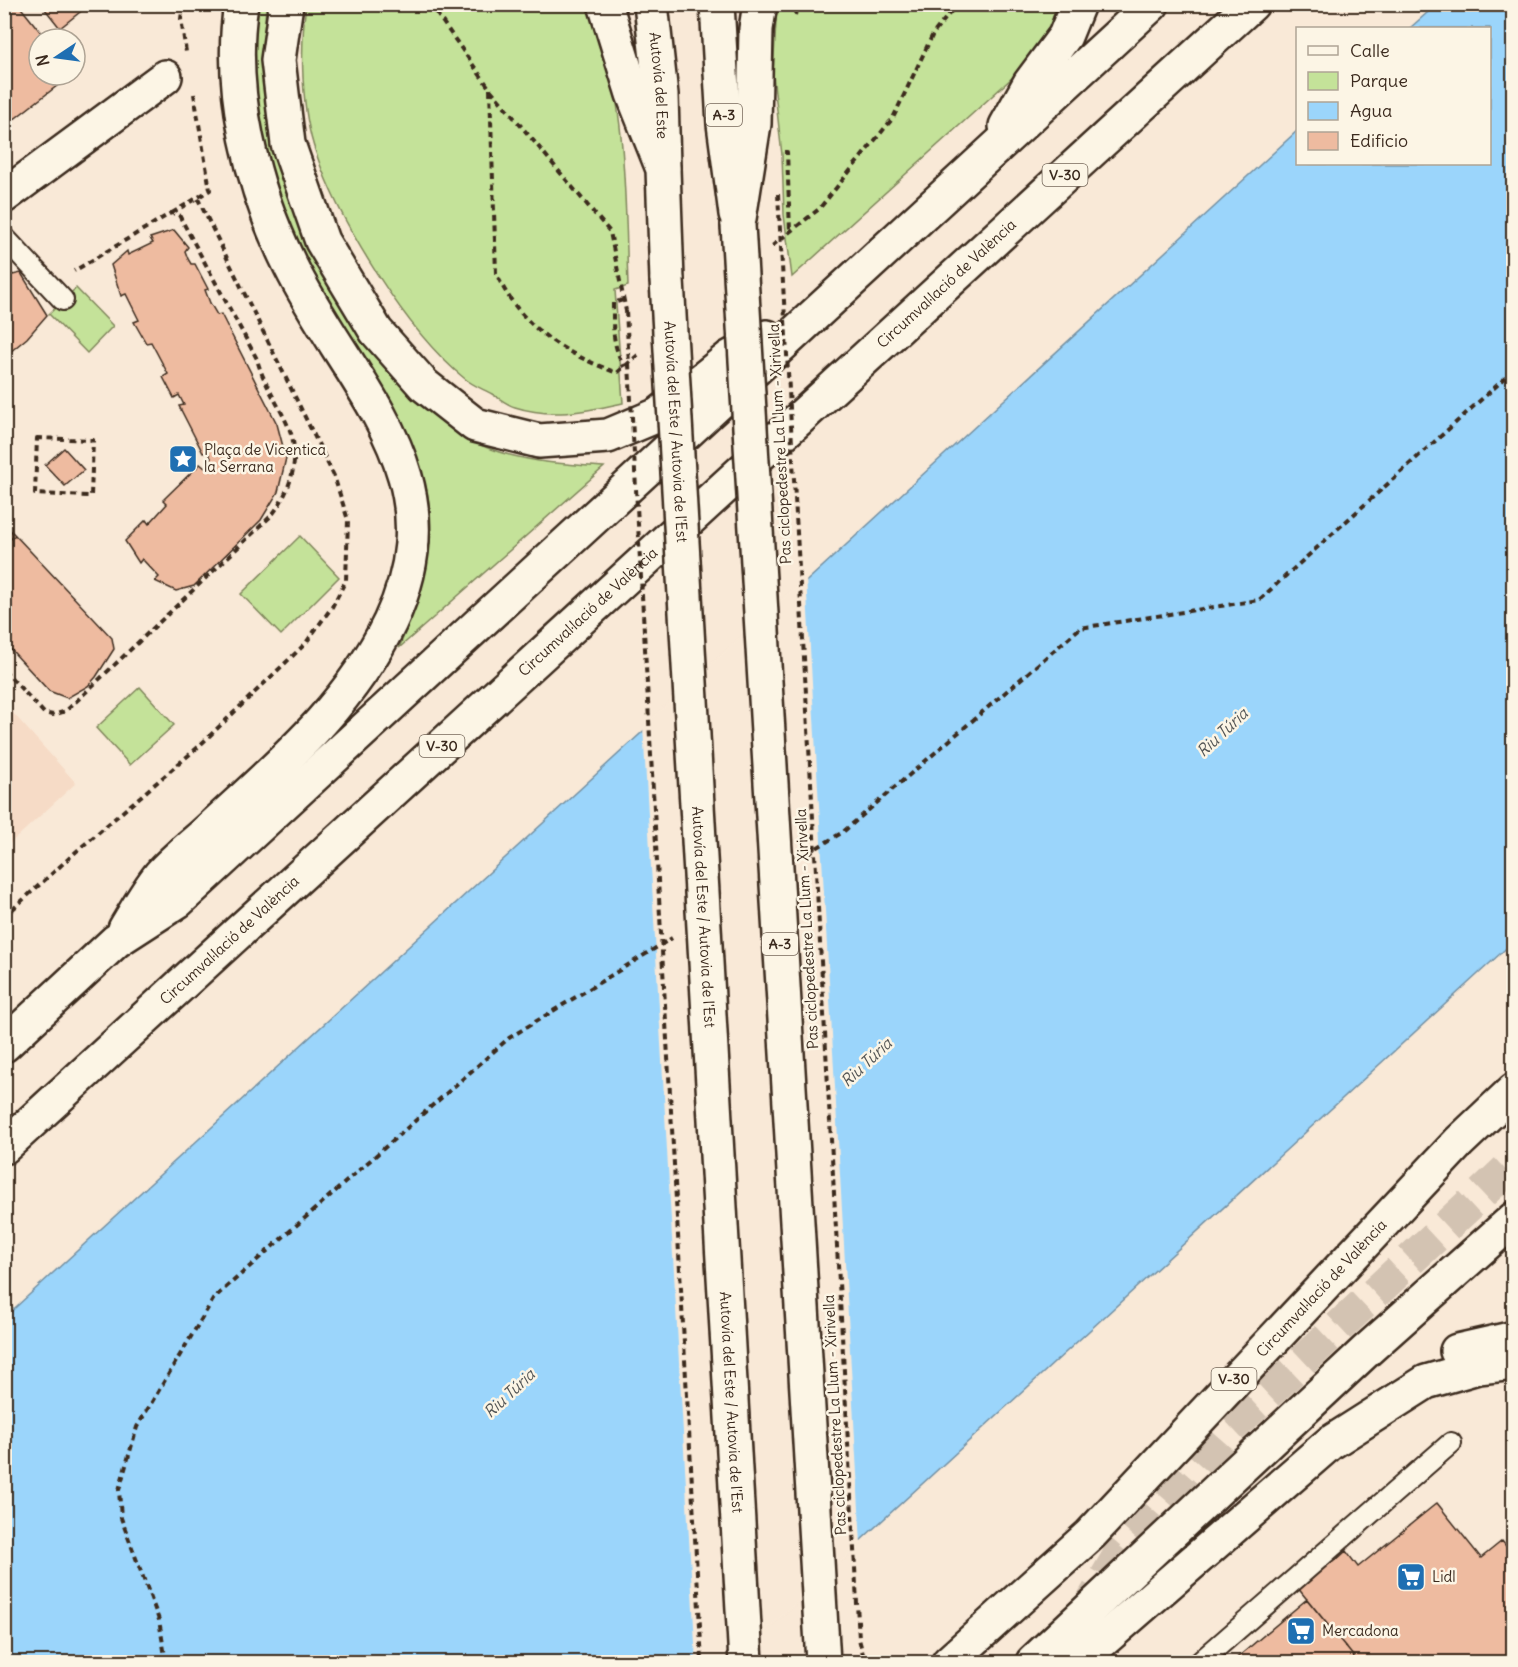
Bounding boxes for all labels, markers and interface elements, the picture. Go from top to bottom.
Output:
north arrow [27,27,87,87]
legend [1296,27,1491,165]
street label: Autovía del Este [645,31,672,139]
text: Calle [1350,39,1390,62]
text: N [31,53,53,68]
text: Parque [1350,69,1408,92]
text: Agua [1350,99,1392,122]
road number: A-3 [706,104,742,126]
text: Edificio [1350,129,1408,152]
road number: V-30 [1042,164,1088,186]
street label: Circumval·lació de València [873,215,1020,352]
street label: Autovía del Este / Autovia de l'Est [660,320,692,543]
street label: Pas ciclopedestre La Llum - Xirivella [764,323,795,565]
place label: Plaça de Vicentica la Serrana [204,440,327,476]
place icon: Plaça de Vicentica la Serrana [167,443,199,475]
street label: Circumval·lació de València [514,543,662,680]
water label: Riu Túria [1192,703,1252,761]
road number: V-30 [420,735,464,757]
street label: Autovía del Este / Autovia de l'Est [688,806,720,1028]
street label: Pas ciclopedestre La Llum - Xirivella [791,808,822,1050]
street label: Circumval·lació de València [156,871,303,1008]
road number: A-3 [762,933,798,955]
water label: Riu Túria [836,1033,896,1091]
street label: Circumval·lació de València [1252,1215,1391,1361]
street label: Autovía del Este / Autovia de l'Est [716,1291,747,1513]
street label: Pas ciclopedestre La Llum - Xirivella [819,1294,850,1536]
water label: Riu Túria [479,1364,539,1422]
road number: V-30 [1212,1368,1256,1390]
supermarket icon: Lidl [1395,1561,1427,1593]
place label: Lidl [1432,1567,1456,1586]
supermarket icon: Mercadona [1285,1615,1317,1647]
place label: Mercadona [1322,1621,1399,1640]

